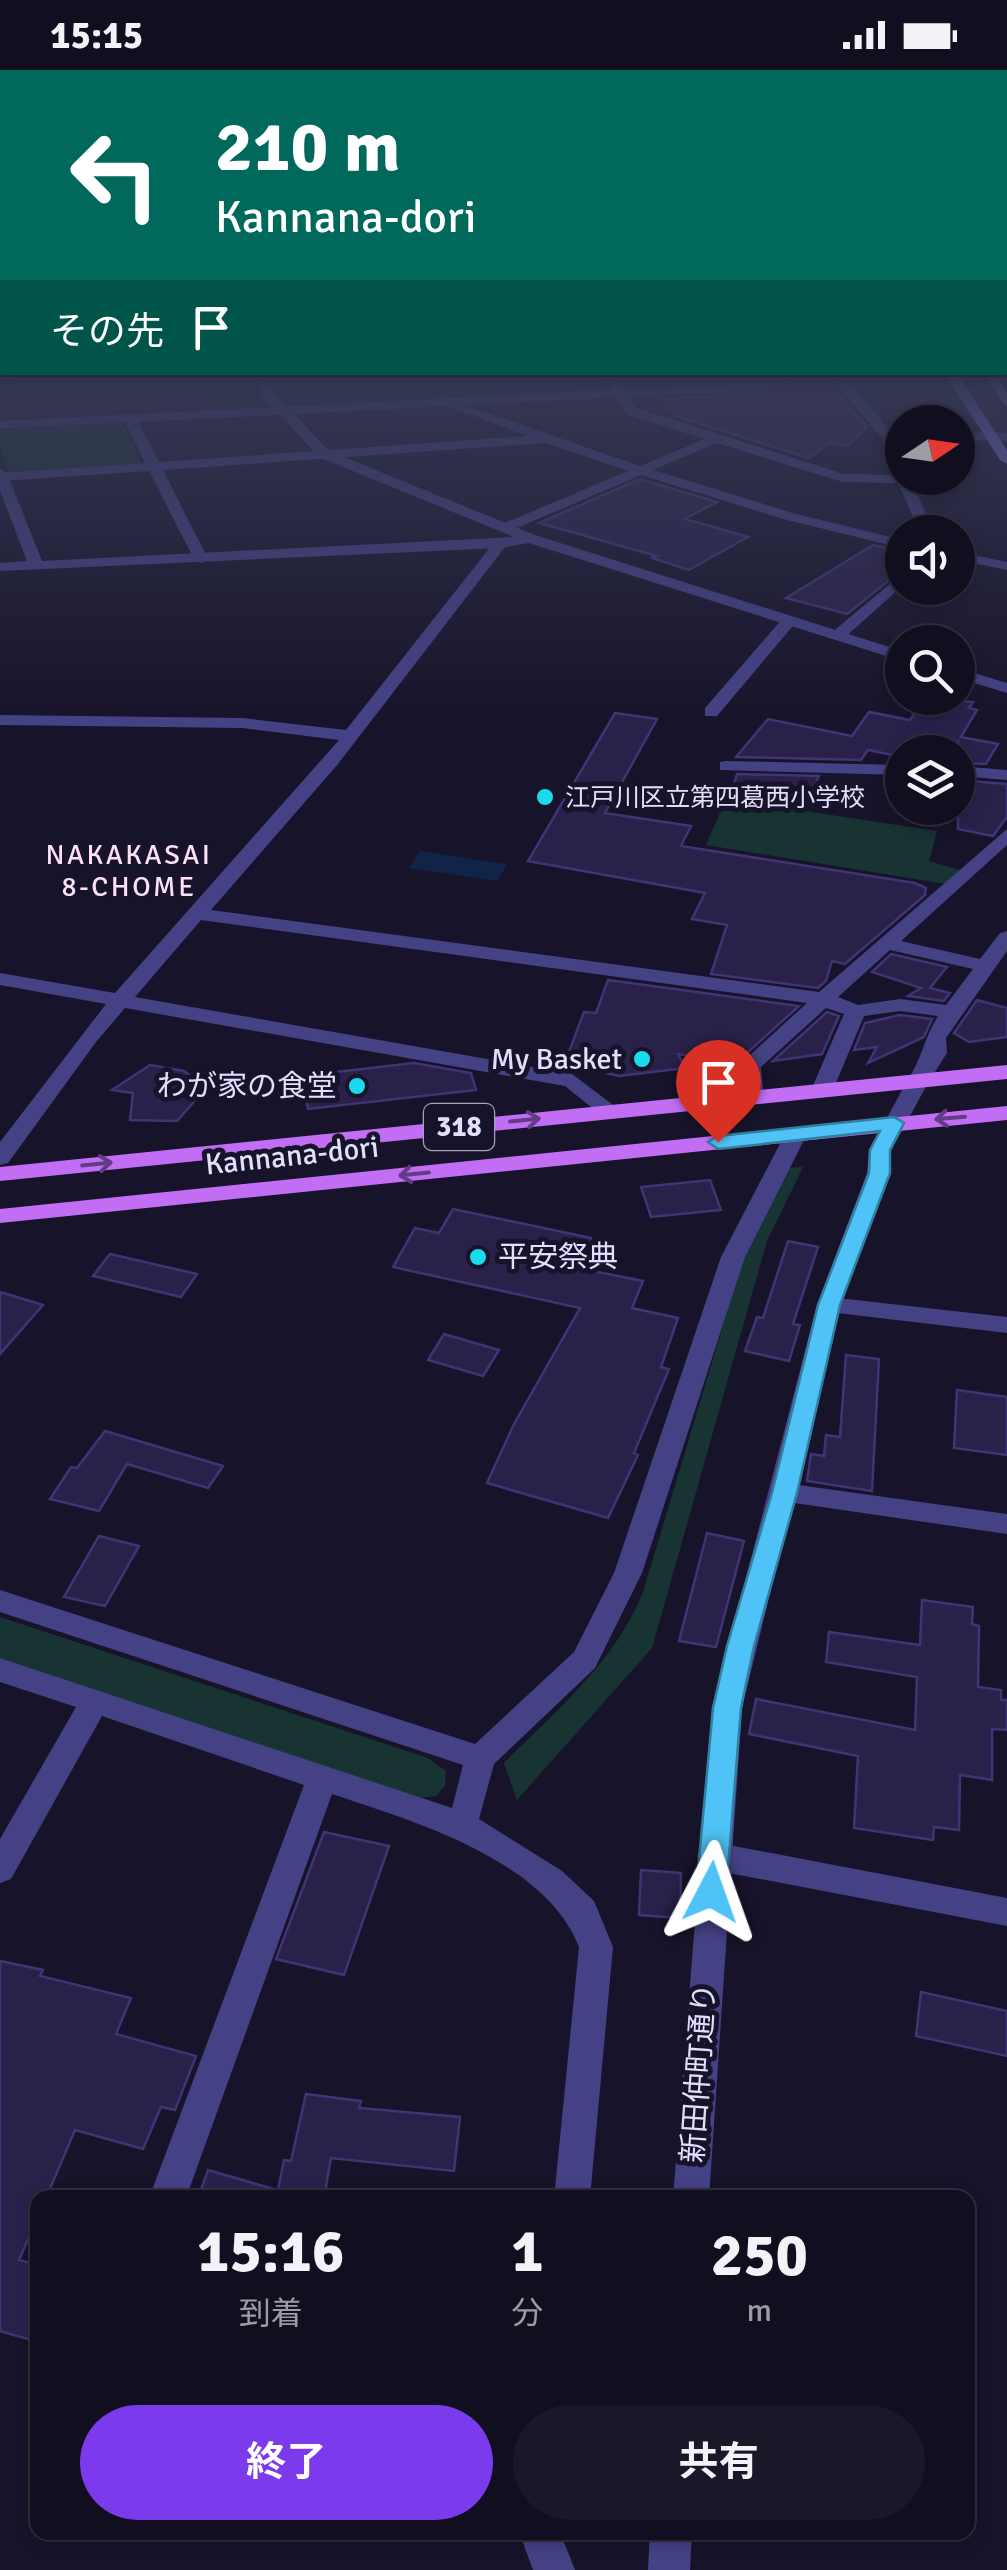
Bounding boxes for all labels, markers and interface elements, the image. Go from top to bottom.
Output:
text: 15:15 [50,12,143,59]
text: 210 m [215,104,400,190]
icon: left [50,110,180,240]
text: Kannana-dori [215,190,476,245]
icon: arrive [184,300,239,355]
text: その先 [50,308,164,355]
north arrow [885,405,975,495]
map controls [885,405,975,825]
button: sound [885,515,975,605]
button: search [885,625,975,715]
button: layers [885,735,975,825]
place label: 江戸川区立第四葛西小学校 [565,782,865,813]
marker: 江戸川区立第四葛西小学校 [534,786,556,808]
district label: NAKAKASAI 8-CHOME [45,838,213,904]
pin [676,1040,761,1143]
place label: My Basket [491,1041,622,1078]
marker: My Basket [631,1048,653,1070]
icon: arrive [691,1055,746,1110]
place label: わが家の食堂 [157,1068,337,1105]
marker: わが家の食堂 [346,1075,368,1097]
road number: 318 [424,1104,494,1150]
one-way arrow [935,1108,967,1127]
one-way arrow [508,1110,540,1129]
street label: Kannana-dori [203,1128,381,1184]
one-way arrow [80,1154,113,1173]
one-way arrow [398,1165,431,1184]
place label: 平安祭典 [498,1239,618,1276]
marker: 平安祭典 [467,1246,489,1268]
position arrow [659,1840,763,1944]
street label: 新田仲町通り [674,1982,724,2164]
text: 15:16 [197,2215,344,2289]
text: 1 [511,2215,544,2289]
text: 250 [711,2219,808,2293]
text: m [747,2291,772,2330]
text: 到着 [239,2294,303,2333]
text: 分 [512,2294,544,2333]
button: 終了 [80,2405,493,2520]
button: 共有 [513,2405,925,2520]

